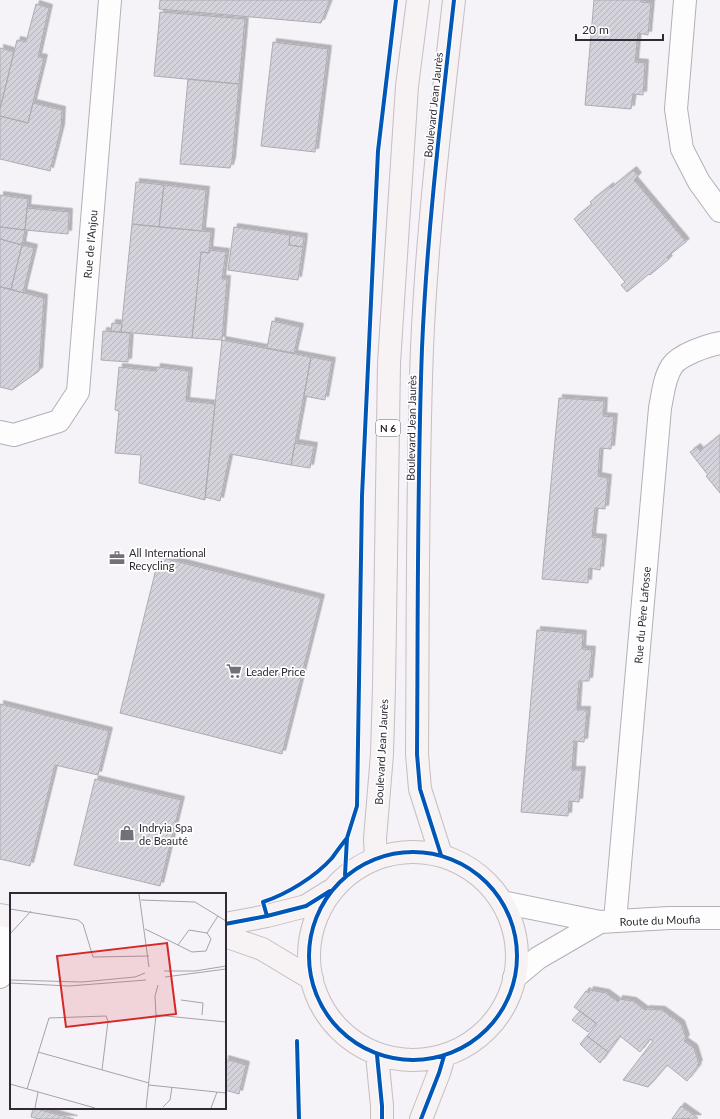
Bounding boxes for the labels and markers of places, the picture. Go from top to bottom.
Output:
place label: All International Recycling [129,546,206,572]
office icon: All International Recycling [108,549,126,567]
supermarket icon: Leader Price [225,662,243,680]
place label: Leader Price [246,665,305,678]
place label: Indryia Spa de Beauté [139,821,192,847]
shop icon: Indryia Spa de Beauté [118,824,136,842]

